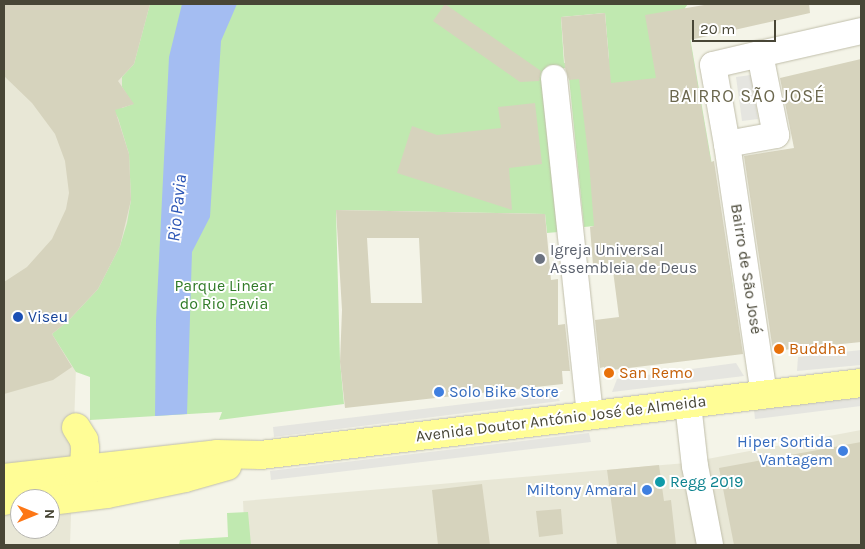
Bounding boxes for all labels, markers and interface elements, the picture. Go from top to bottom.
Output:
scale bar [695,10,779,42]
text: 20 m [700,20,735,38]
district label: BAIRRO SÃO JOSÉ [667,85,827,107]
water label: Rio Pavia [163,173,191,243]
street label: Bairro de São José [726,202,766,336]
place label: Igreja Universal Assembleia de Deus [550,240,697,278]
marker: Igreja Universal Assembleia de Deus [534,253,546,265]
park label: Parque Linear do Rio Pavia [174,276,274,314]
place label: Viseu [28,307,68,327]
marker: Viseu [12,311,24,323]
place label: Buddha [789,339,846,359]
marker: Buddha [773,343,785,355]
place label: San Remo [619,363,693,383]
marker: San Remo [603,367,615,379]
place label: Solo Bike Store [449,382,559,402]
marker: Solo Bike Store [433,386,445,398]
street label: Avenida Doutor António José de Almeida [415,392,707,446]
place label: Hiper Sortida Vantagem [737,432,833,470]
marker: Hiper Sortida Vantagem [837,445,849,457]
place label: Regg 2019 [670,472,743,492]
marker: Regg 2019 [654,476,666,488]
place label: Miltony Amaral [526,480,637,500]
marker: Miltony Amaral [641,484,653,496]
north arrow [10,489,60,539]
text: N [41,509,58,519]

